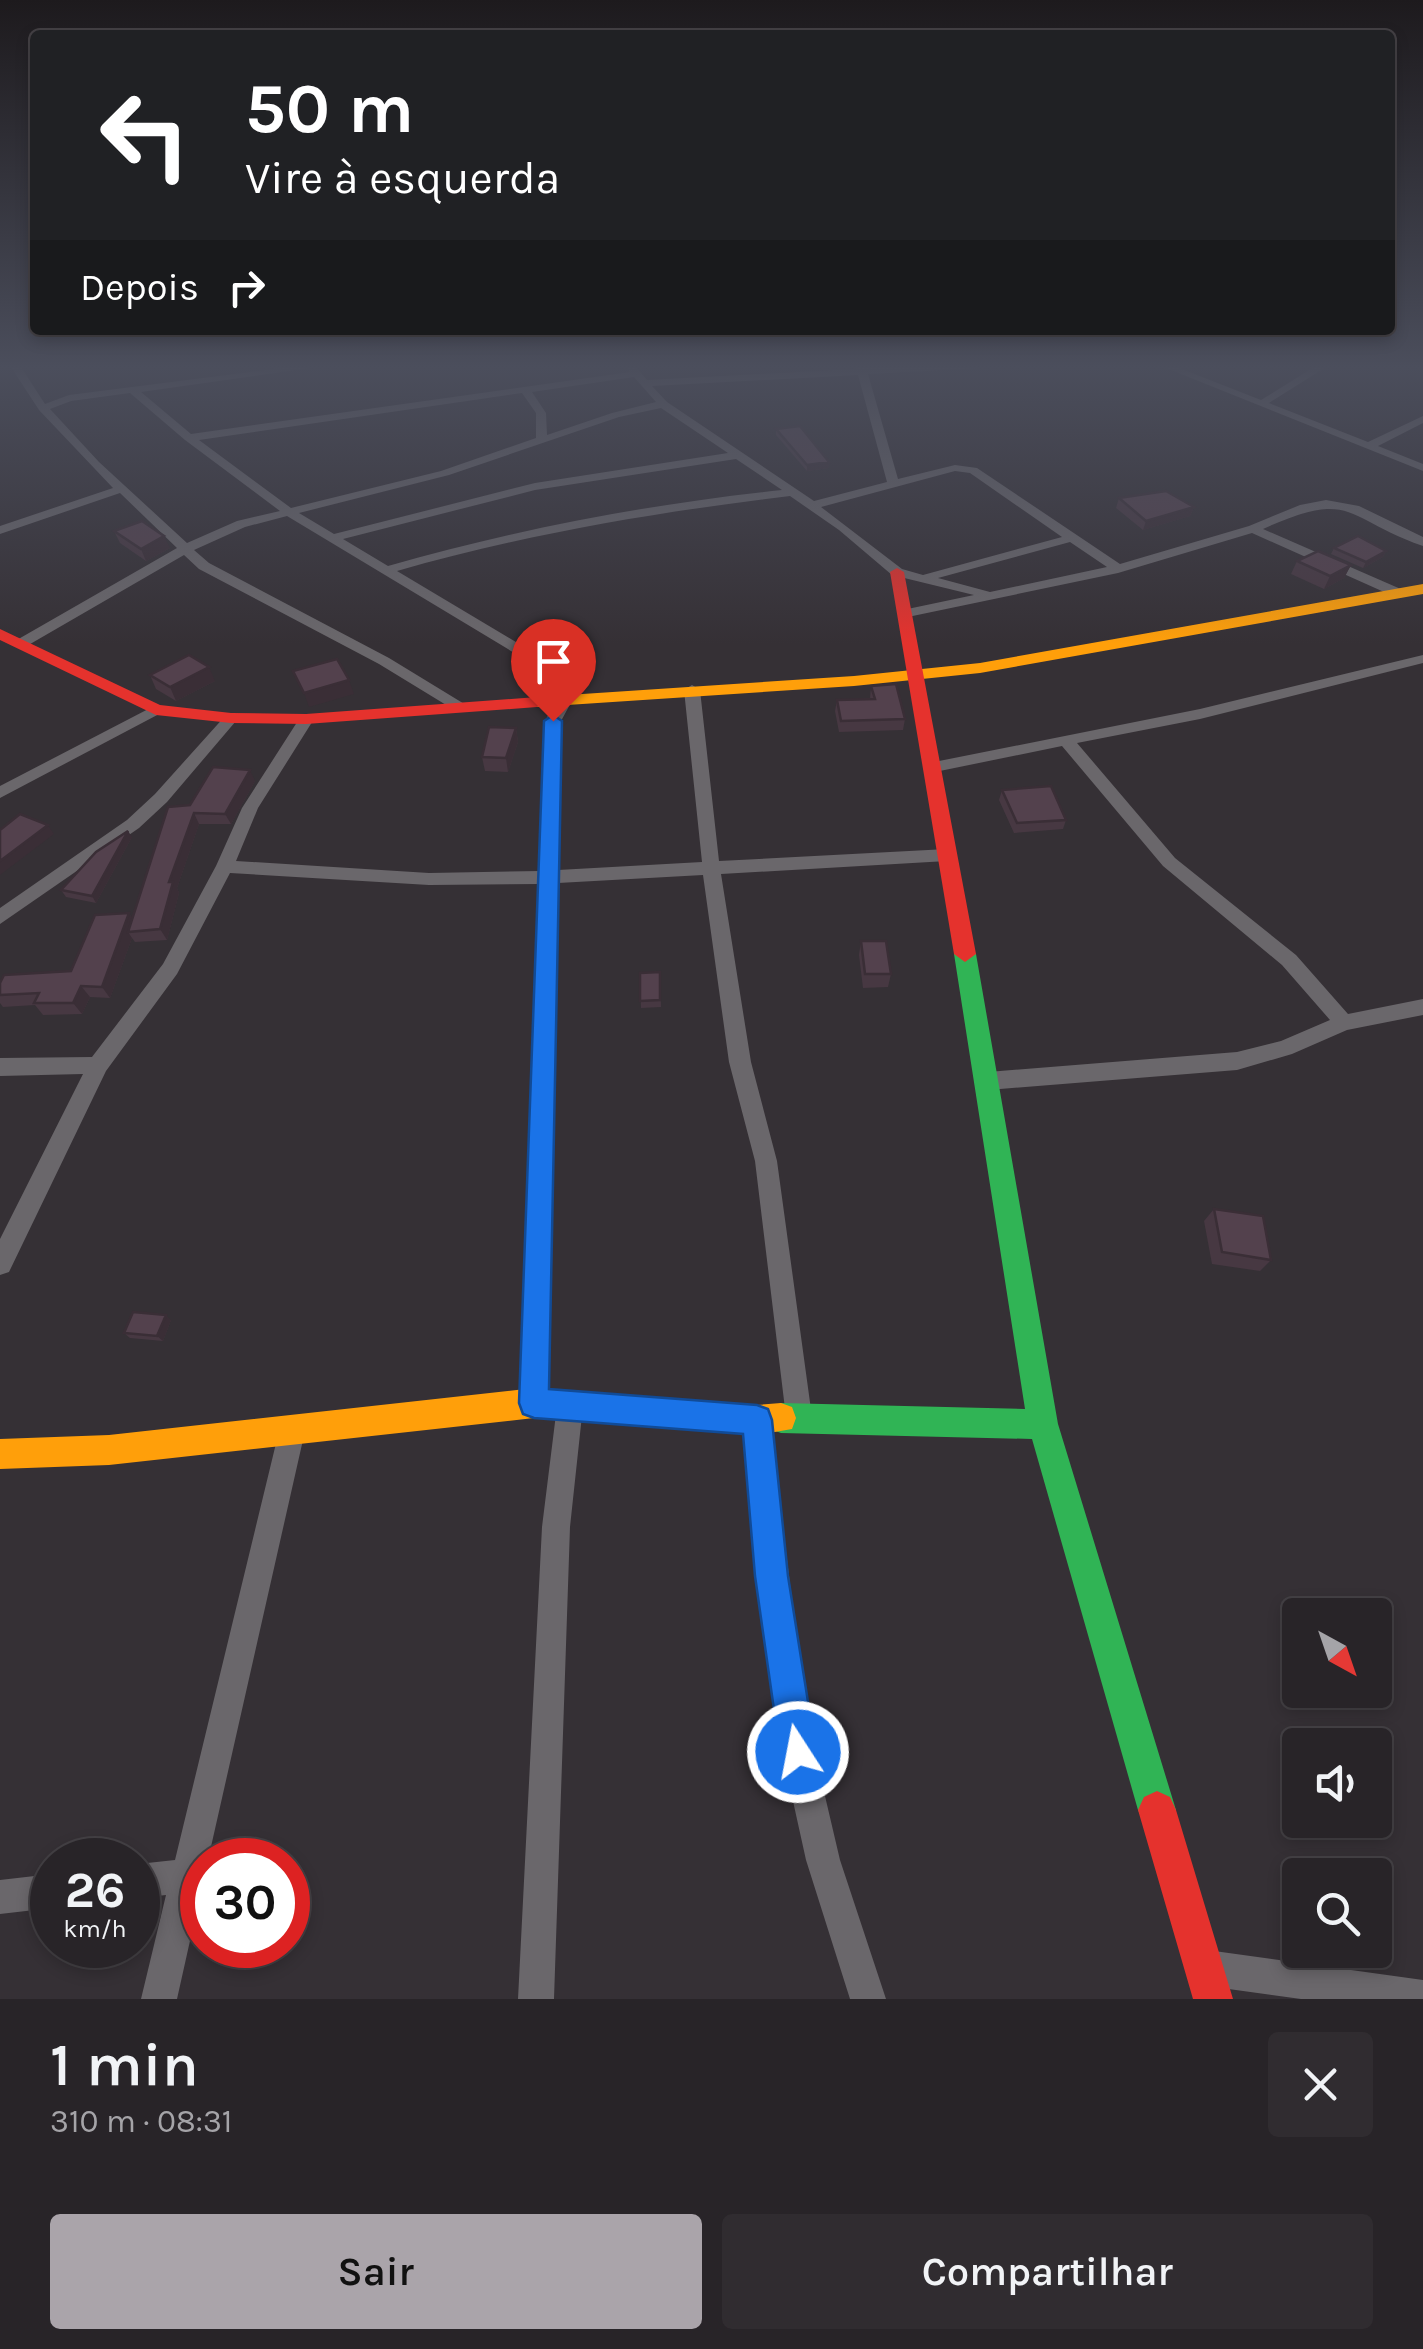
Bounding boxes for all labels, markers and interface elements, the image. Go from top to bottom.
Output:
text: 50 m [245,68,414,150]
icon: left [80,70,210,200]
text: Vire à esquerda [245,152,560,204]
icon: right [219,260,274,315]
text: Depois [80,265,199,310]
pin [511,619,596,722]
icon: arrive [526,634,581,689]
north arrow [1282,1598,1392,1708]
map controls [1282,1598,1392,1968]
position arrow [746,1700,850,1804]
button: sound [1282,1728,1392,1838]
speed limit sign: 30 [180,1838,310,1968]
button: search [1282,1858,1392,1968]
text: 26 [65,1861,125,1920]
text: km/h [63,1914,127,1943]
text: 1 min [50,2030,199,2100]
button: close [1268,2032,1373,2137]
text: 310 m · 08:31 [50,2103,232,2140]
button: Sair [50,2214,702,2329]
button: Compartilhar [722,2214,1373,2329]

